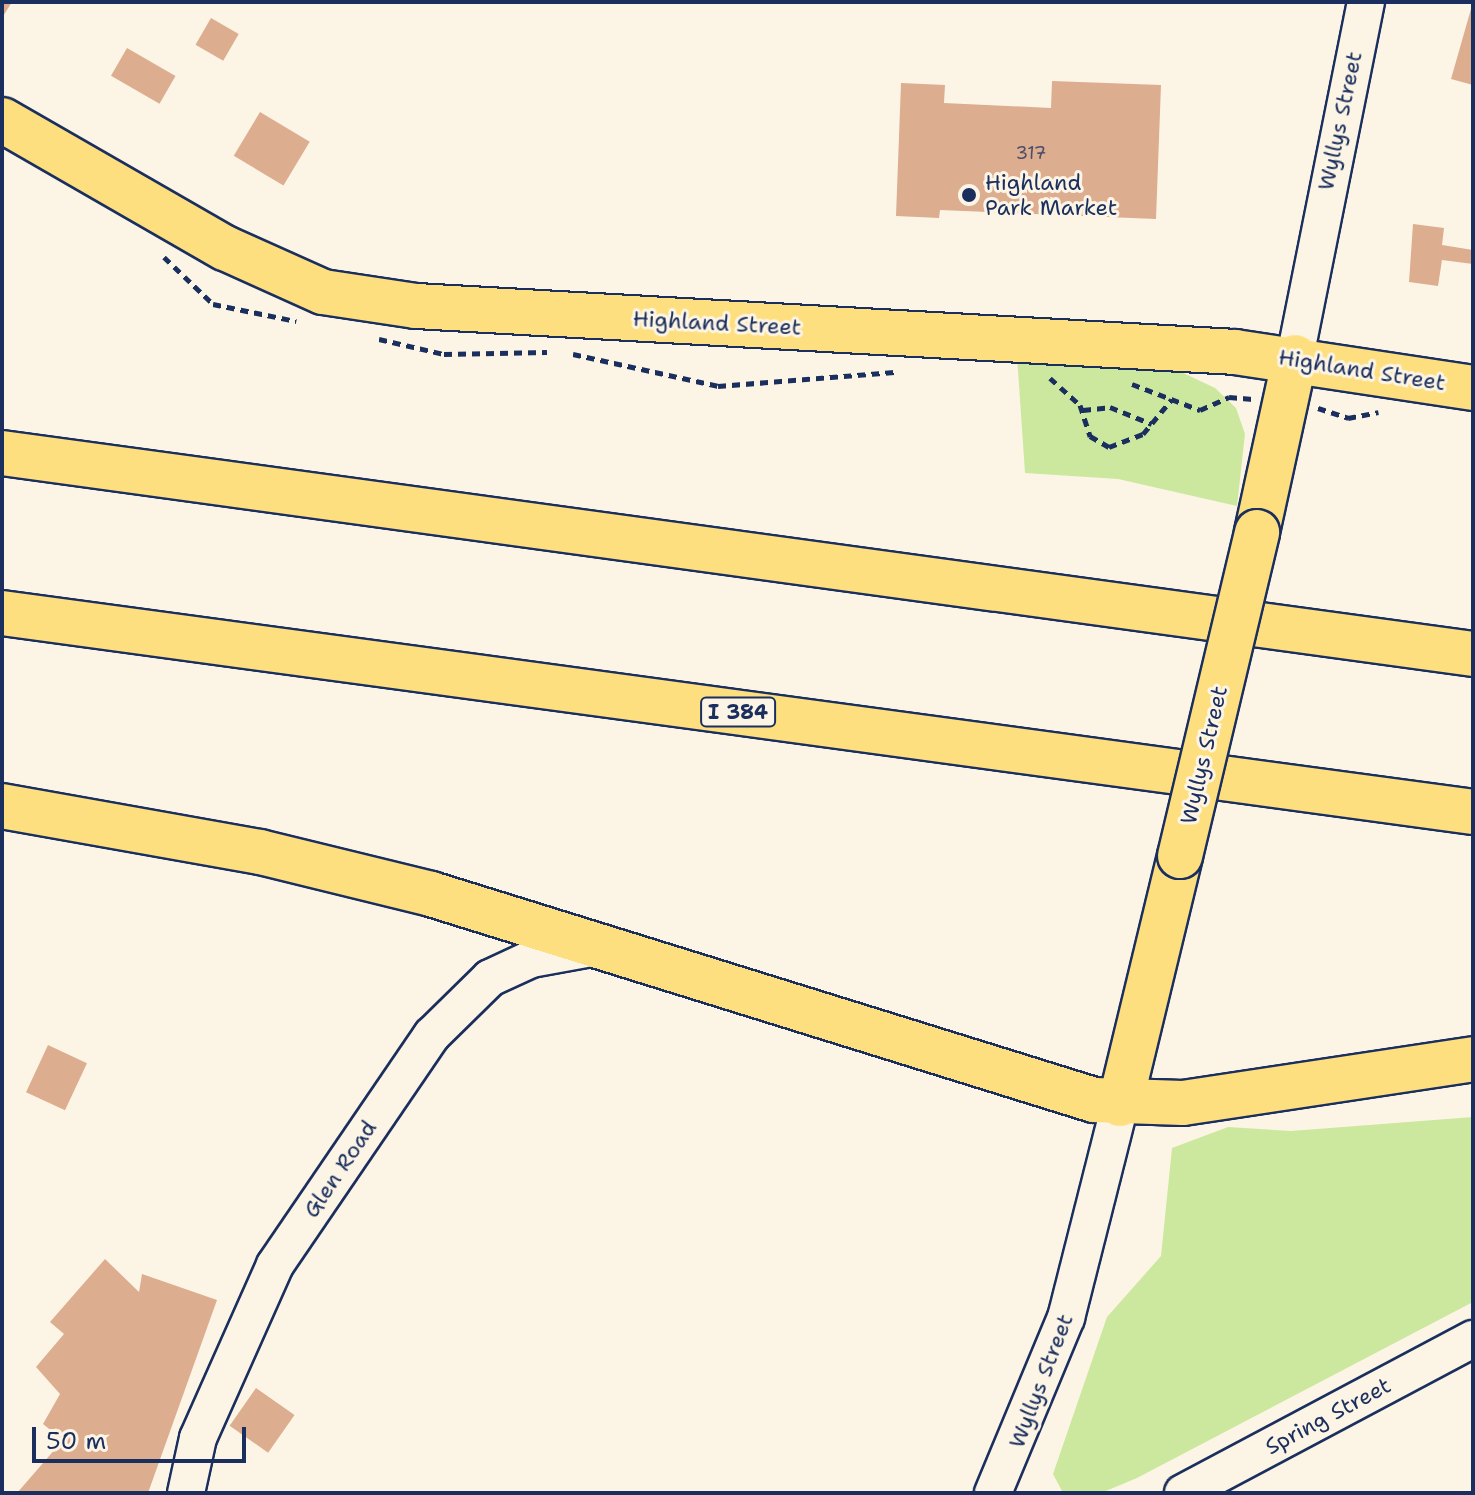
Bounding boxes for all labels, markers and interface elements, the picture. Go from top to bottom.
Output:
street label: Wyllys Street [1312,49,1368,193]
house number: 317 [1016,142,1046,164]
place label: Highland Park Market [985,169,1117,220]
marker: Highland Park Market [960,186,978,204]
street label: Highland Street [632,305,802,341]
street label: Highland Street [1277,344,1447,396]
street label: Wyllys Street [1175,683,1233,827]
road number: I 384 [700,696,776,728]
street label: Glen Road [298,1115,382,1223]
street label: Wyllys Street [1003,1310,1079,1452]
street label: Spring Street [1261,1372,1395,1460]
scale bar [36,1411,250,1461]
text: 50 m [46,1425,106,1457]

